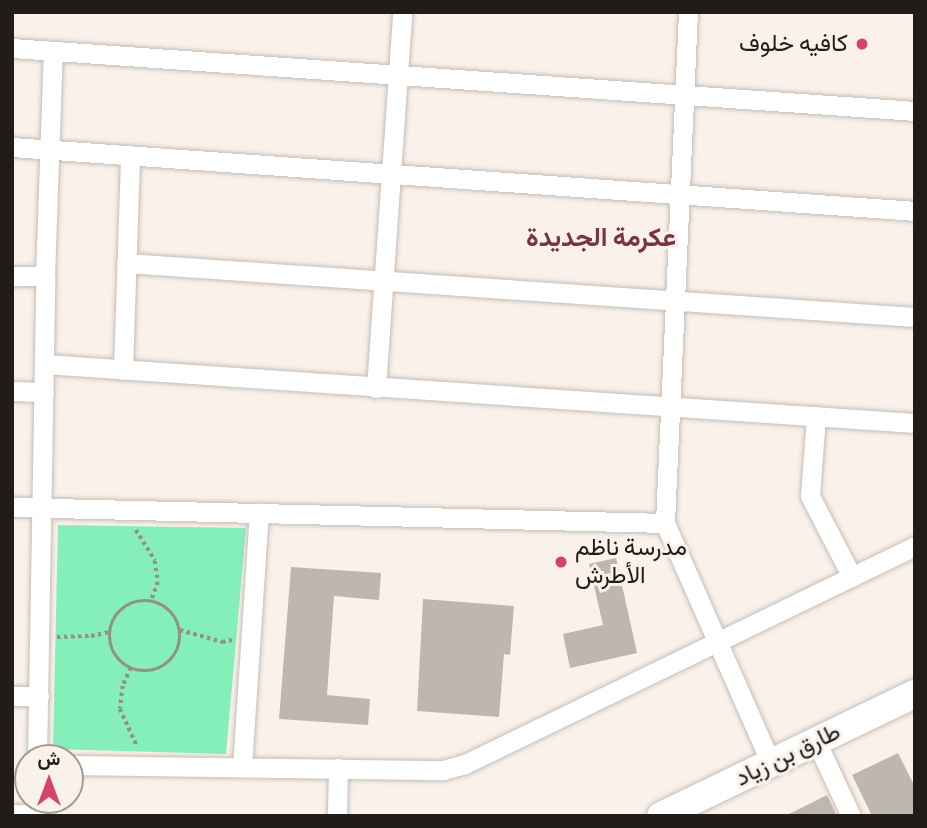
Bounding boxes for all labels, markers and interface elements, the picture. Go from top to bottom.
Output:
place label: كافيه خلوف [739,30,848,58]
marker: كافيه خلوف [854,36,870,52]
district label: عكرمة الجديدة [526,222,676,254]
place label: مدرسة ناظم الأطرش [575,534,687,590]
marker: مدرسة ناظم الأطرش [553,554,569,570]
street label: طارق بن زياد [731,717,845,793]
north arrow [14,744,84,814]
text: ش [38,746,60,773]

